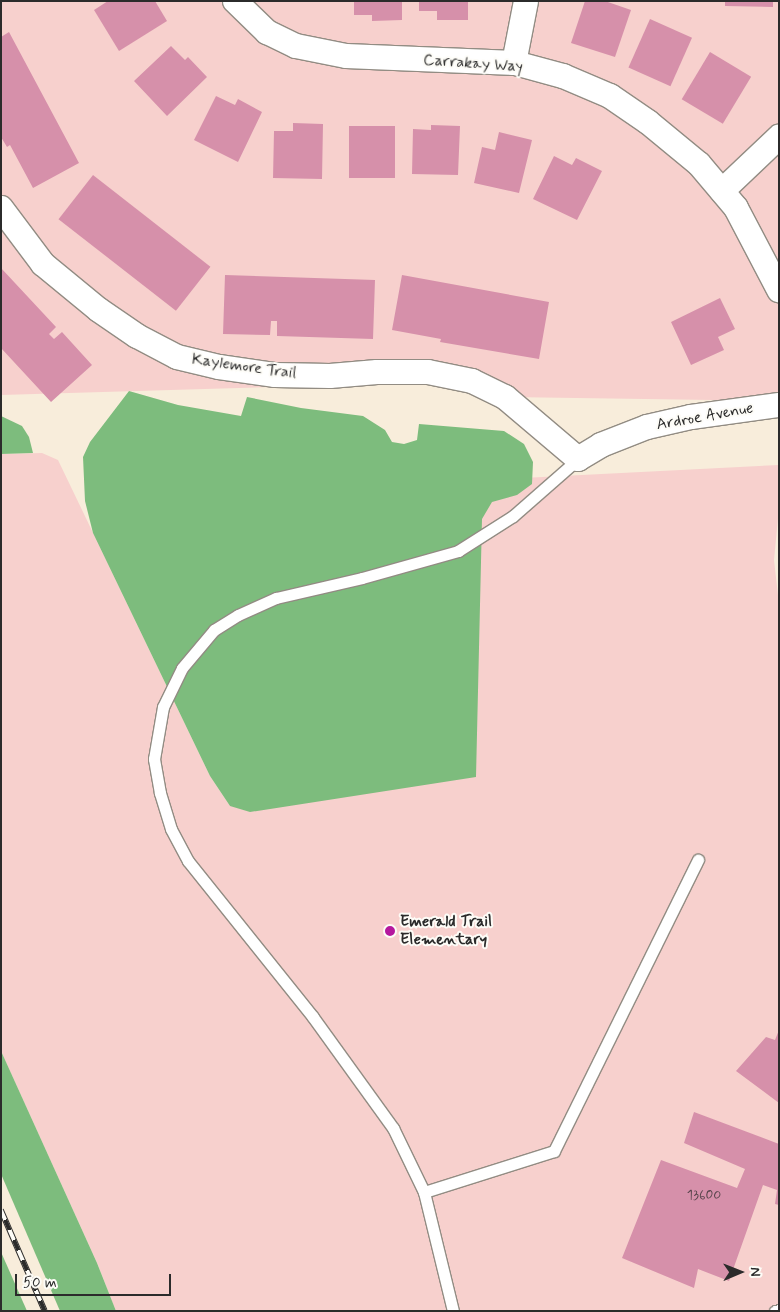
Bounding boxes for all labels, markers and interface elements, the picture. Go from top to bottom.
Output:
street label: Carrakay Way [421,51,525,77]
street label: Kaylemore Trail [191,350,297,384]
street label: Ardroe Avenue [654,399,756,435]
place label: Emerald Trail Elementary [400,912,489,950]
marker: Emerald Trail Elementary [384,925,396,937]
house number: 13600 [687,1187,721,1203]
north arrow [715,1247,765,1297]
scale bar [18,1264,174,1296]
text: N [746,1267,764,1277]
text: 50 m [23,1273,57,1293]

